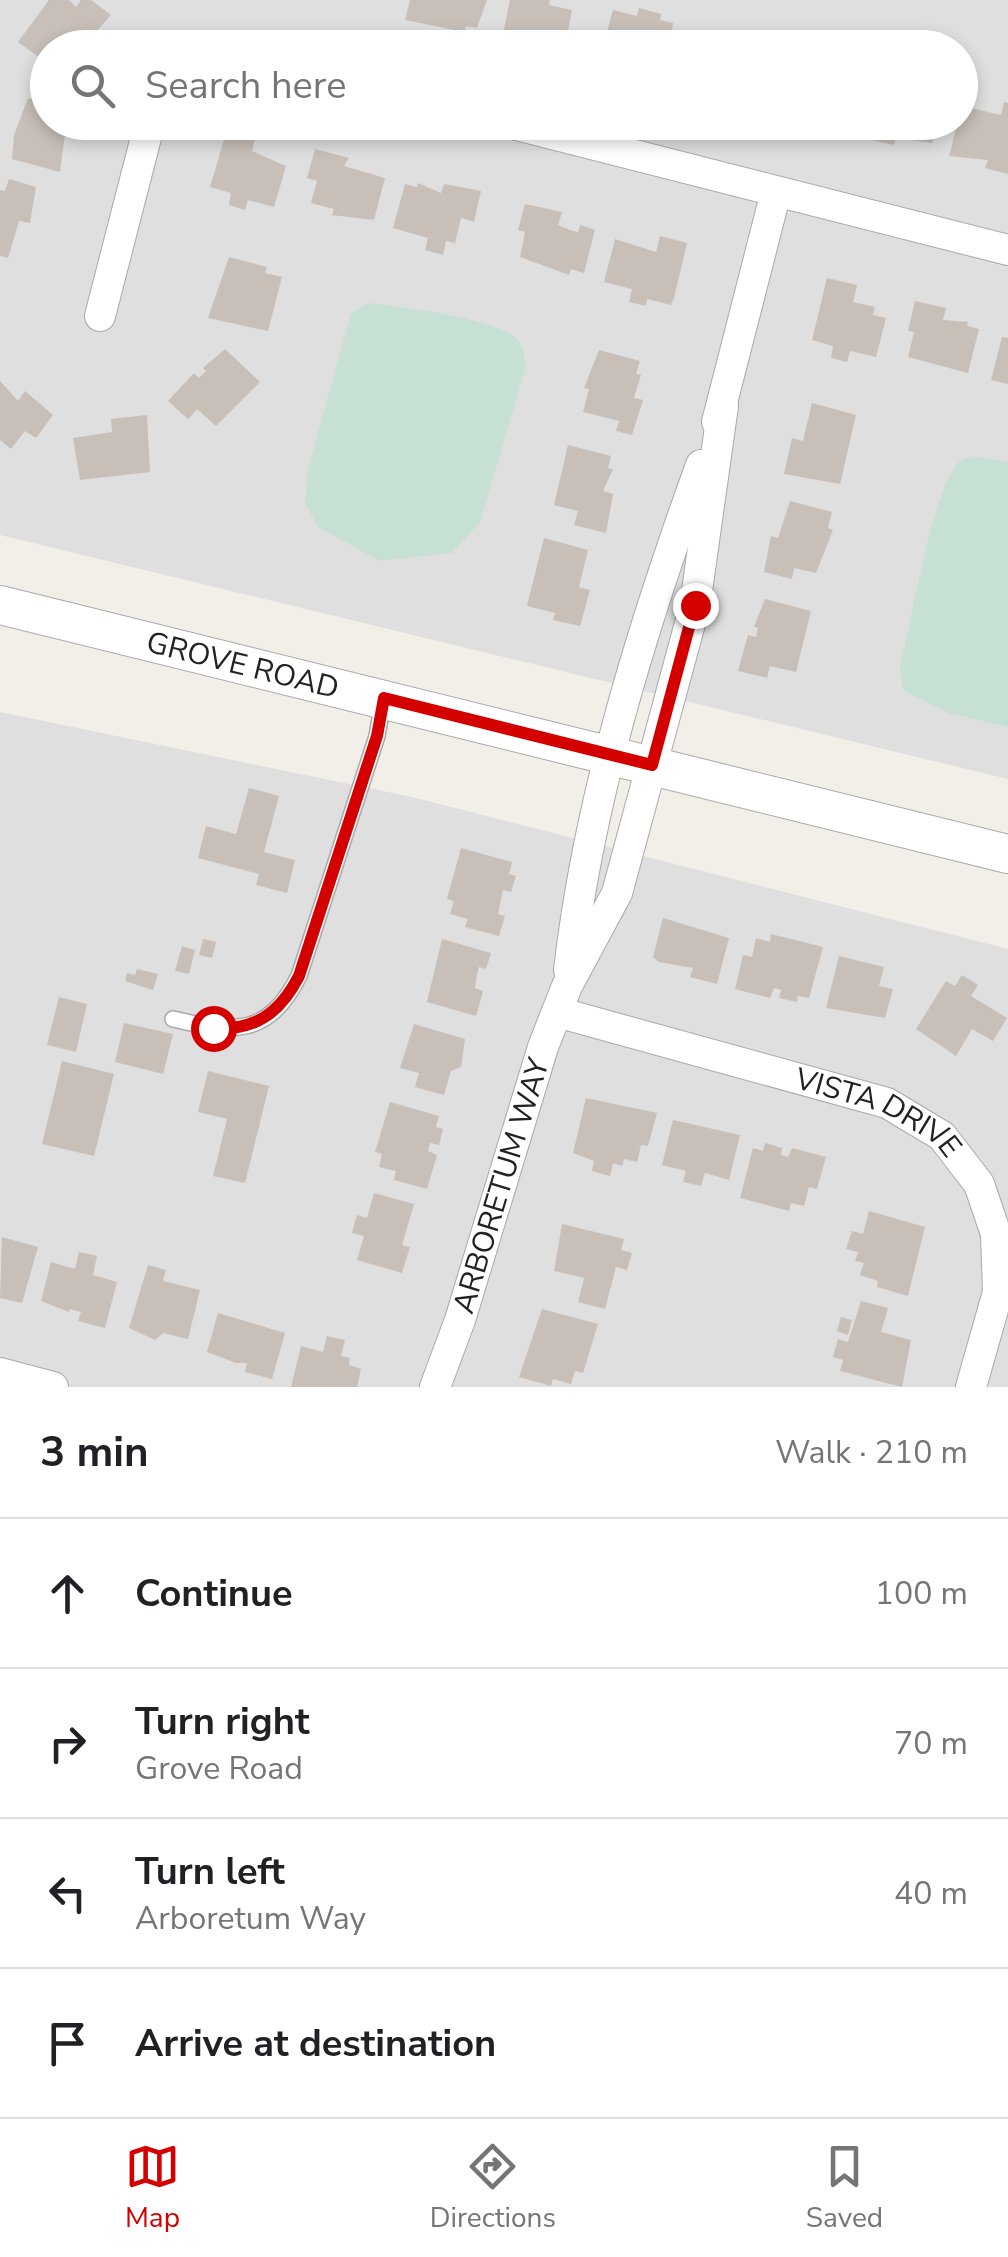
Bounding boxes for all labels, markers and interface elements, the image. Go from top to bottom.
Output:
search box [30,30,978,140]
icon: search [65,58,120,113]
text: Search here [145,60,346,111]
route end [673,583,719,629]
street label: GROVE ROAD [142,621,343,708]
route start [191,1006,237,1052]
street label: ARBORETUM WAY [443,1052,559,1318]
street label: VISTA DRIVE [790,1058,971,1166]
text: 3 min [40,1424,149,1481]
text: Walk · 210 m [775,1431,968,1474]
icon: ahead [40,1566,95,1621]
text: Continue [135,1568,293,1619]
text: 100 m [875,1572,968,1615]
text: Turn right [135,1696,310,1747]
icon: right [40,1716,95,1771]
text: 70 m [894,1722,968,1765]
text: Grove Road [135,1747,303,1790]
text: Turn left [135,1846,285,1897]
icon: left [40,1866,95,1921]
text: 40 m [894,1872,968,1915]
text: Arboretum Way [135,1897,366,1940]
icon: arrive [40,2016,95,2071]
text: Arrive at destination [135,2018,496,2069]
tab: Map [125,2139,180,2237]
tab: Directions [430,2139,556,2237]
tab: Saved [806,2139,883,2237]

